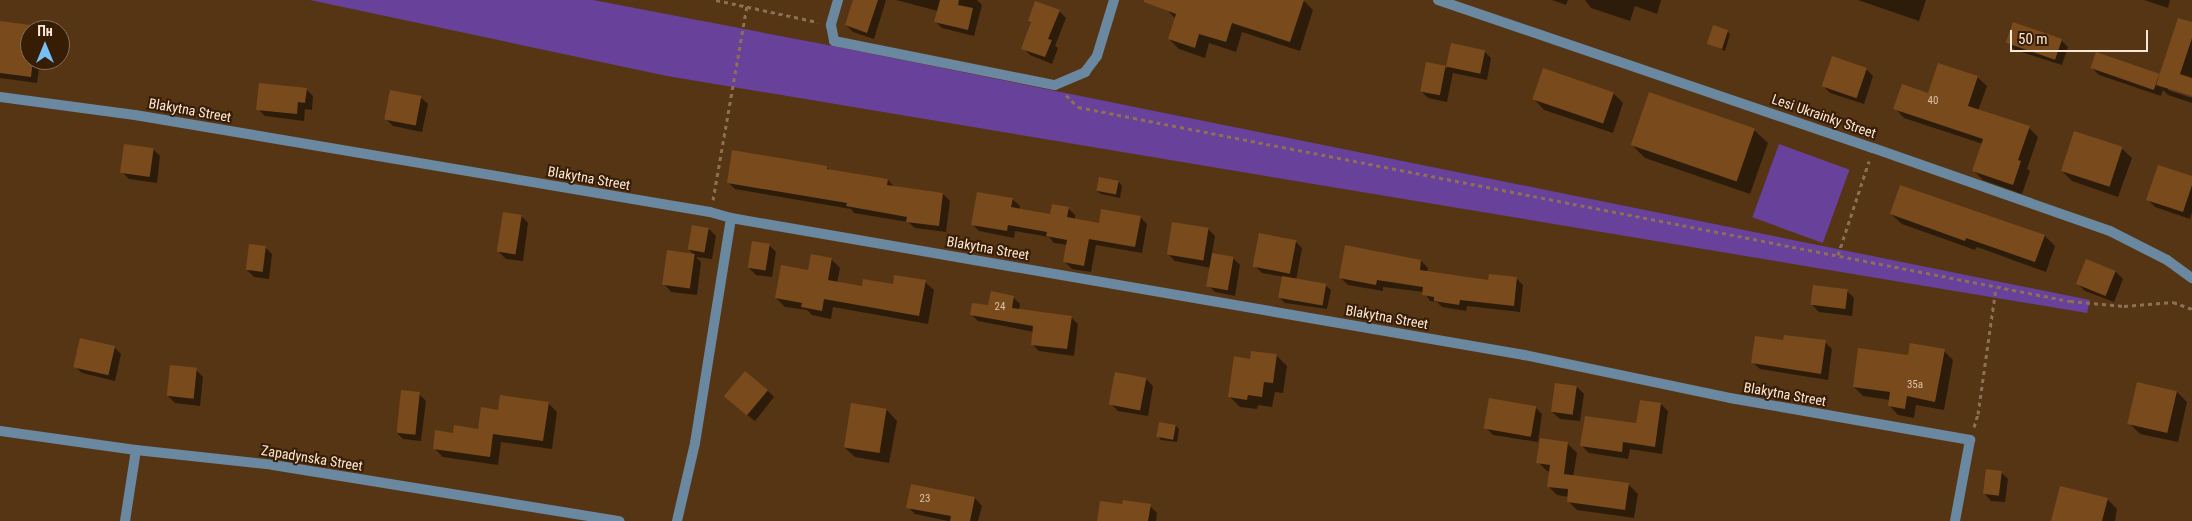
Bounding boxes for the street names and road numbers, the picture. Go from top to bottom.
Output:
street label: Lesi Ukrainky Street [1770,90,1878,142]
street label: Blakytna Street [147,94,233,126]
street label: Blakytna Street [546,162,632,194]
street label: Blakytna Street [945,232,1031,264]
street label: Blakytna Street [1344,301,1430,333]
street label: Blakytna Street [1742,378,1828,410]
street label: Zapadynska Street [260,442,364,474]

